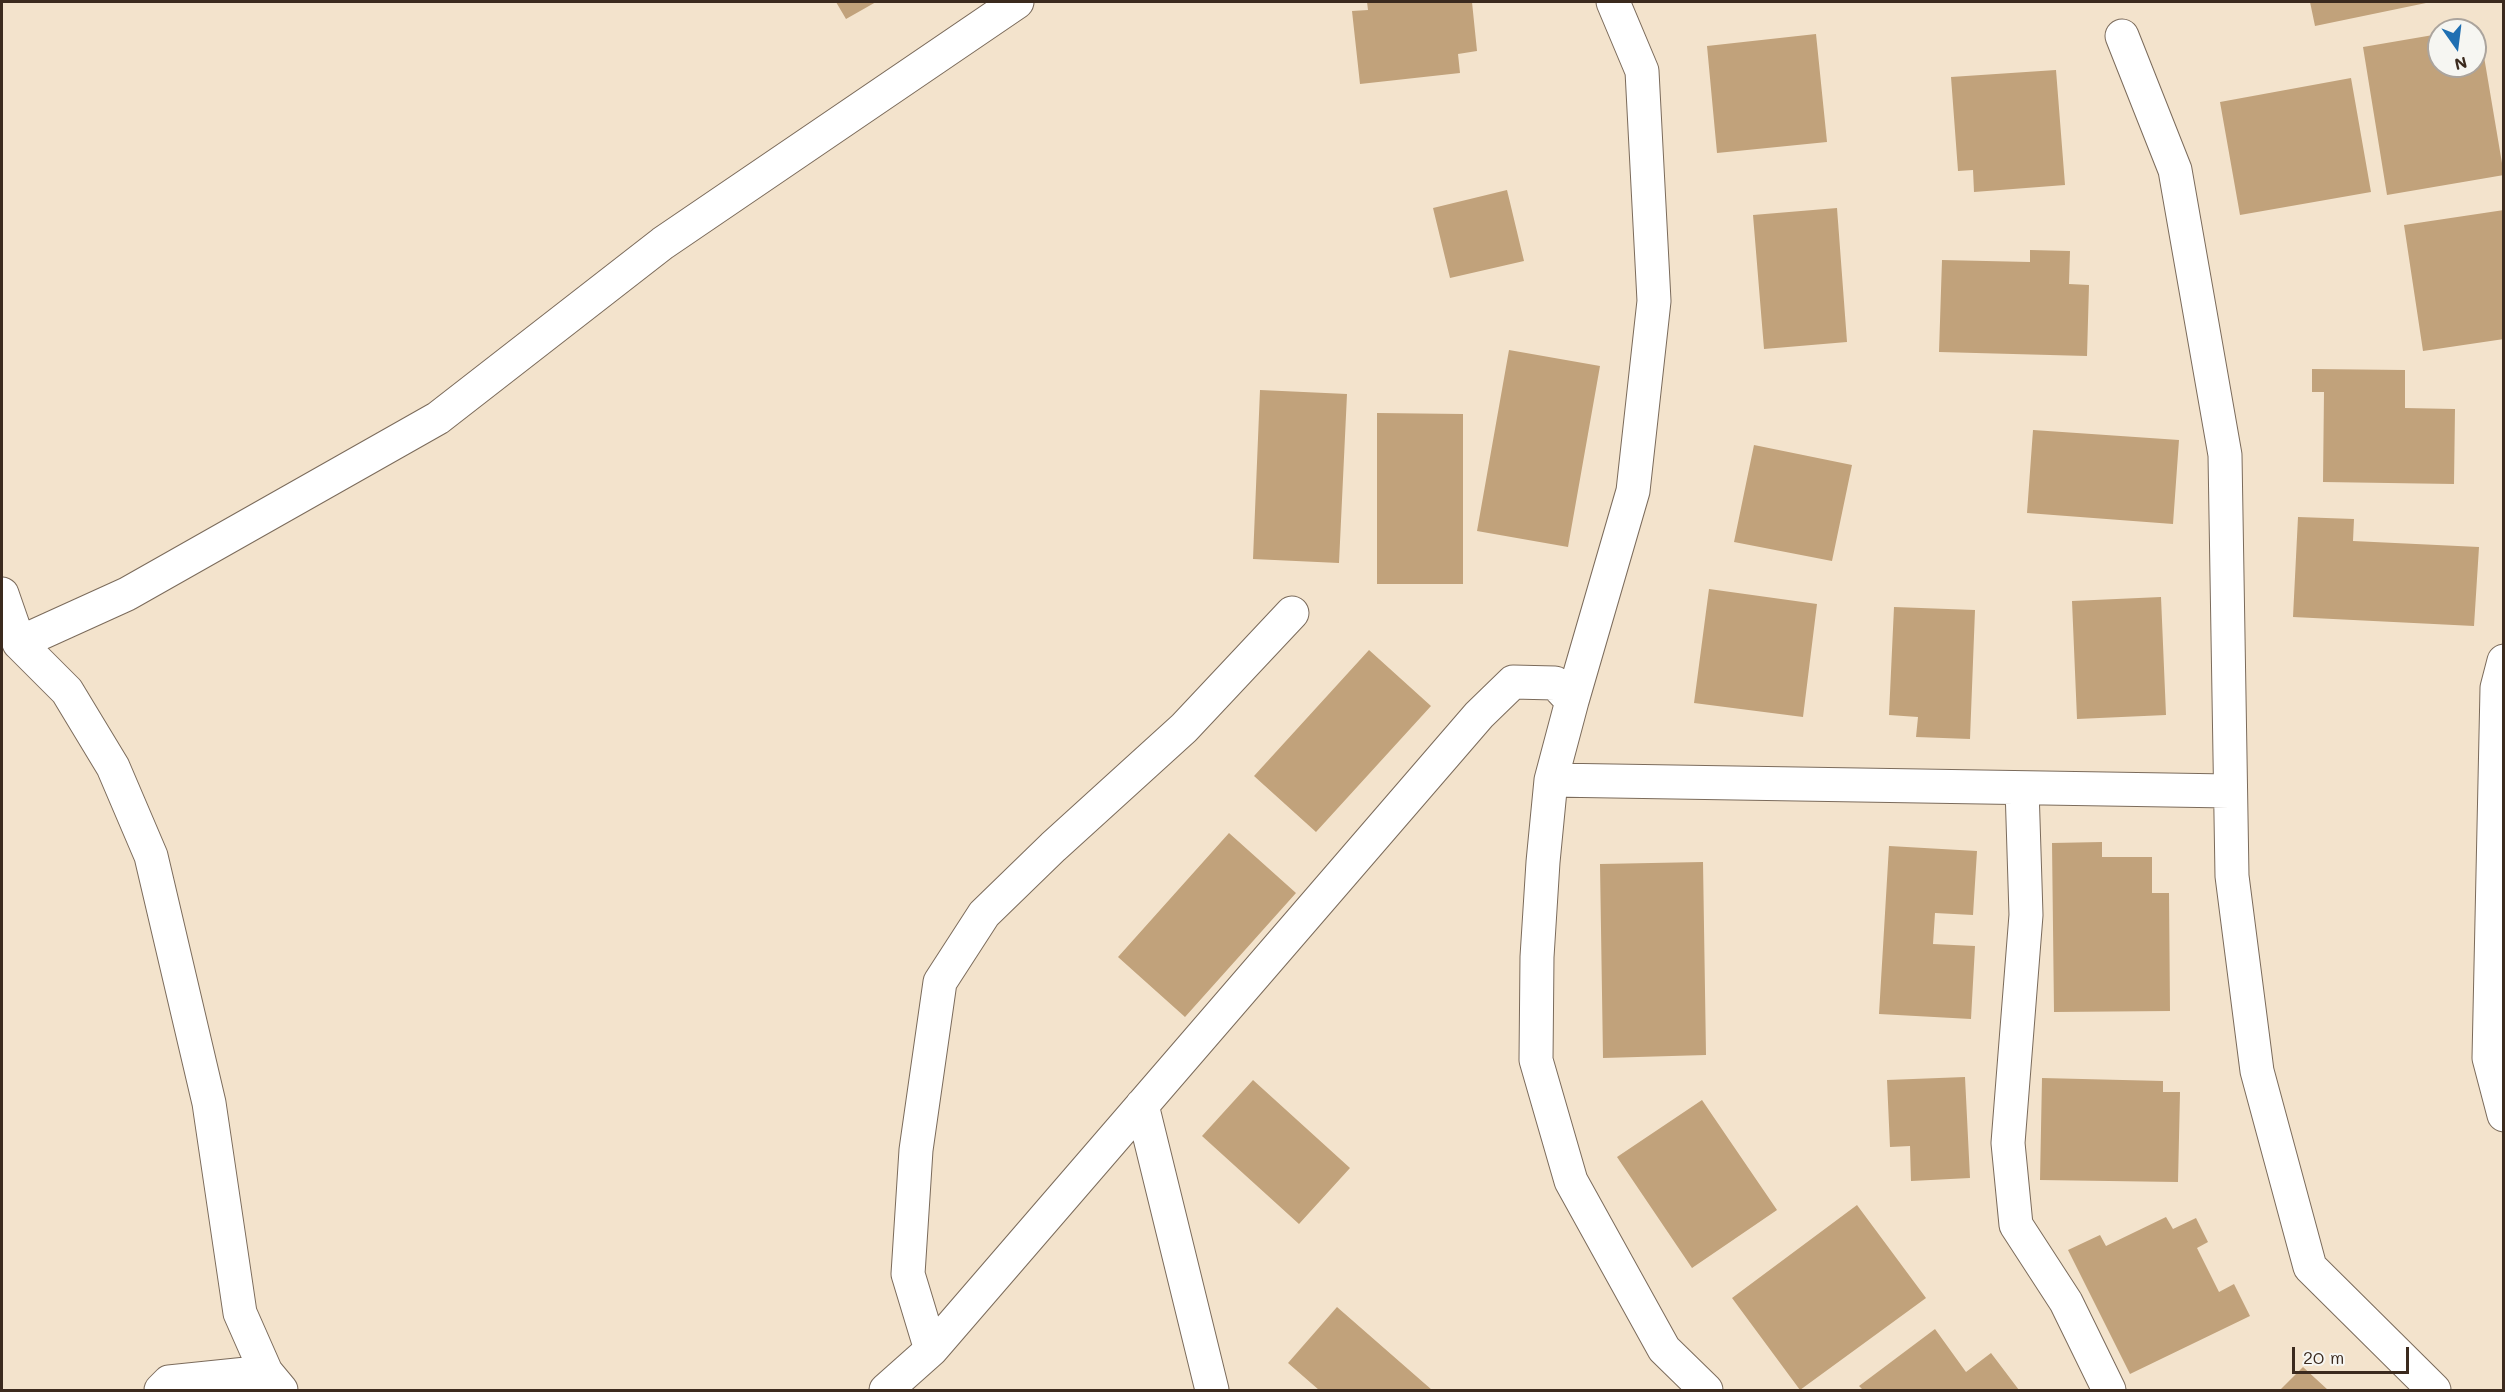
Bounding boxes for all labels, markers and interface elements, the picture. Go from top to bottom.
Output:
north arrow [2427,18,2487,78]
text: N [2453,52,2469,76]
scale bar [2295,1335,2412,1373]
text: 20 m [2303,1345,2344,1369]

